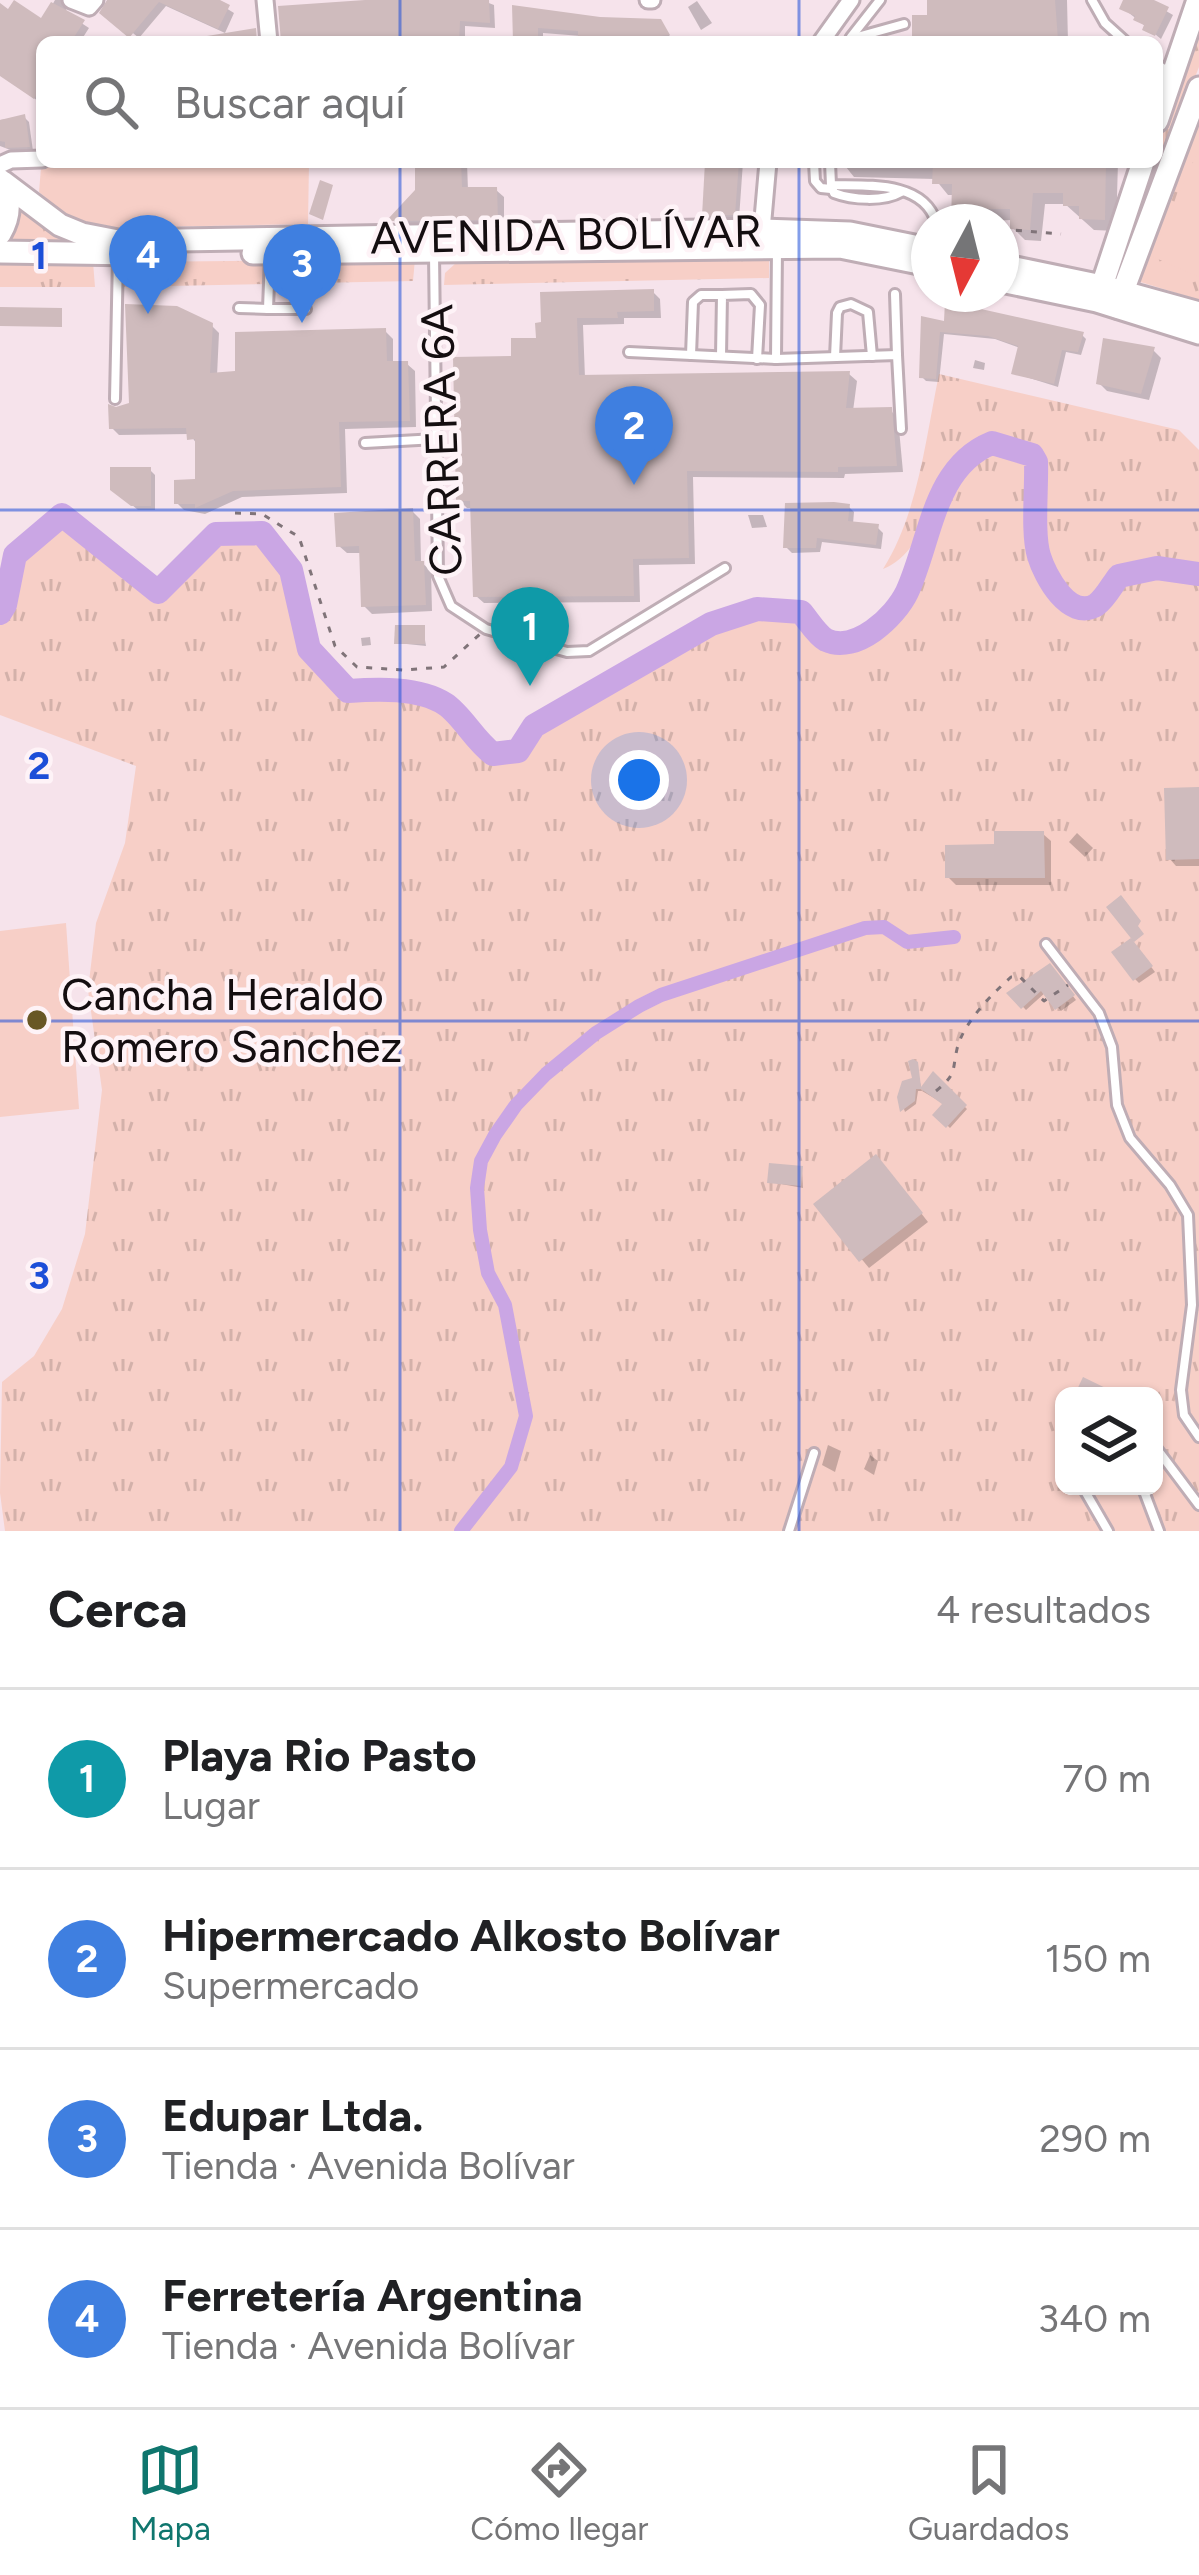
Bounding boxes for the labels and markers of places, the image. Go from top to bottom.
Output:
pin: 4 [109,215,187,314]
pin: 3 [263,224,341,323]
pin: 2 [595,386,673,485]
pin: 1 [491,587,569,686]
place label: Cancha Heraldo Romero Sanchez [61,967,402,1073]
marker: Cancha Heraldo Romero Sanchez [24,1007,50,1033]

